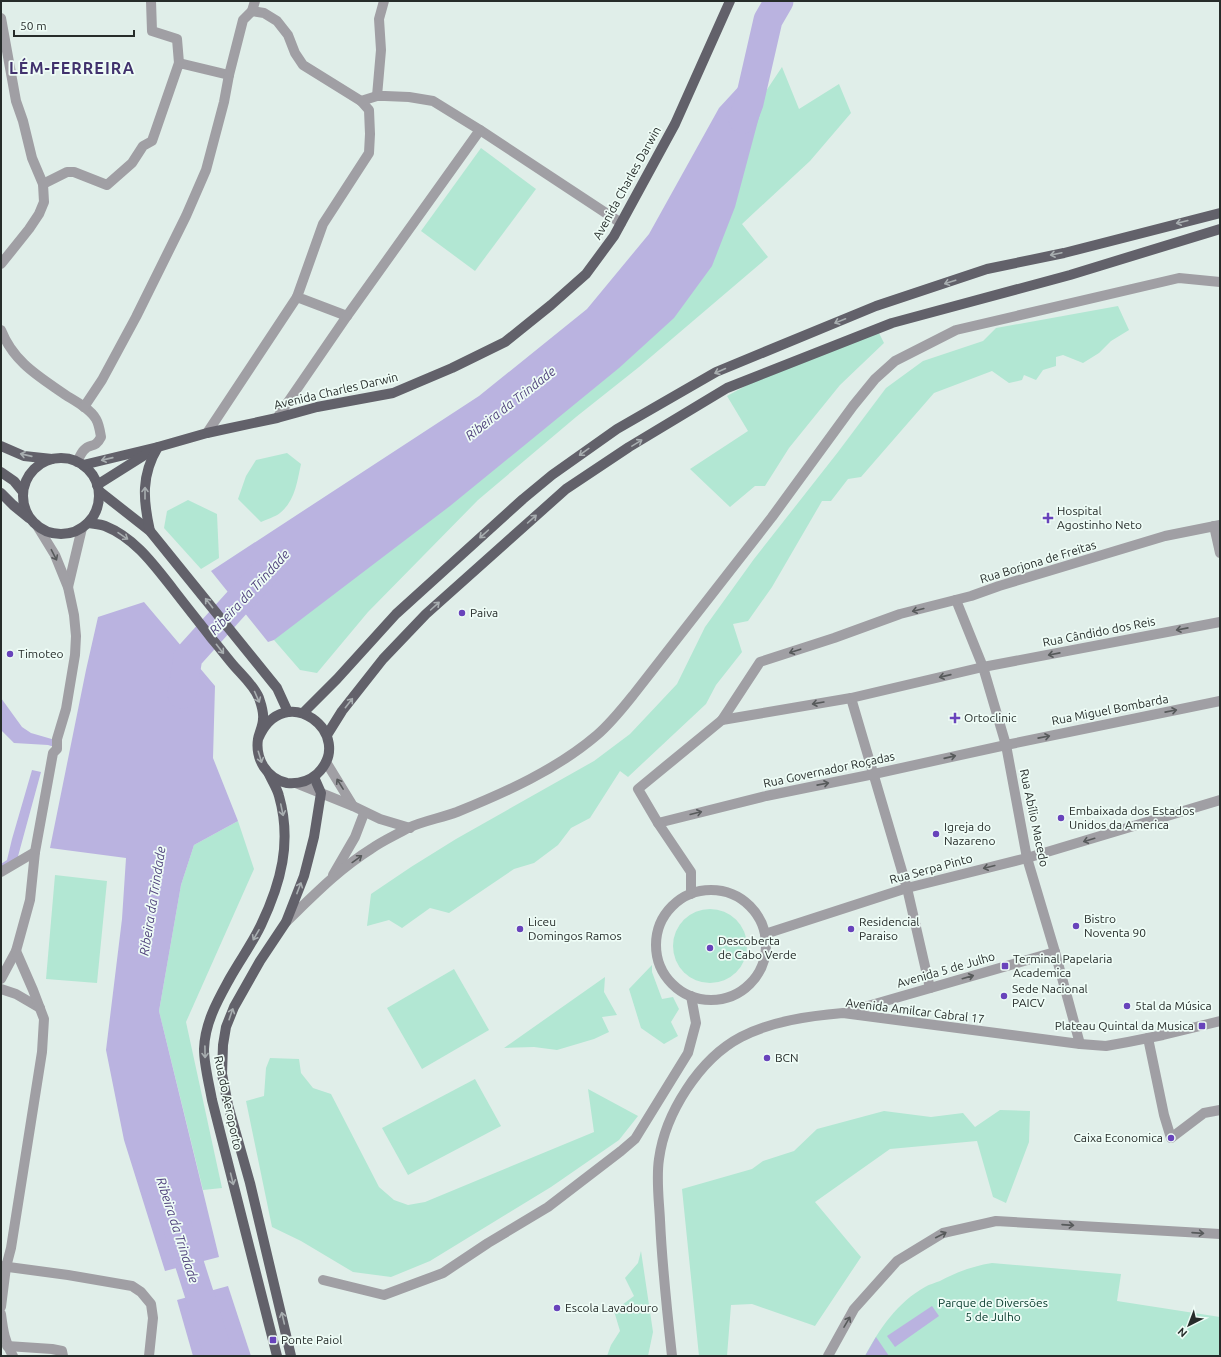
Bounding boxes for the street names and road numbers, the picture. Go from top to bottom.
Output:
street label: Avenida Charles Darwin [590,124,663,241]
street label: Avenida Charles Darwin [273,370,399,411]
street label: Rua Borjona de Freitas [978,538,1098,585]
street label: Rua Cândido dos Reis [1041,614,1156,649]
street label: Rua Miguel Bombarda [1050,692,1169,727]
street label: Rua Governador Roçadas [762,749,896,790]
street label: Rua Abílio Macedo [1018,768,1051,868]
street label: Rua Serpa Pinto [888,851,974,886]
street label: Avenida 5 de Julho [895,949,996,990]
street label: Avenida Amilcar Cabral 17 [845,996,985,1025]
street label: Rua do Aeroporto [212,1054,245,1151]

